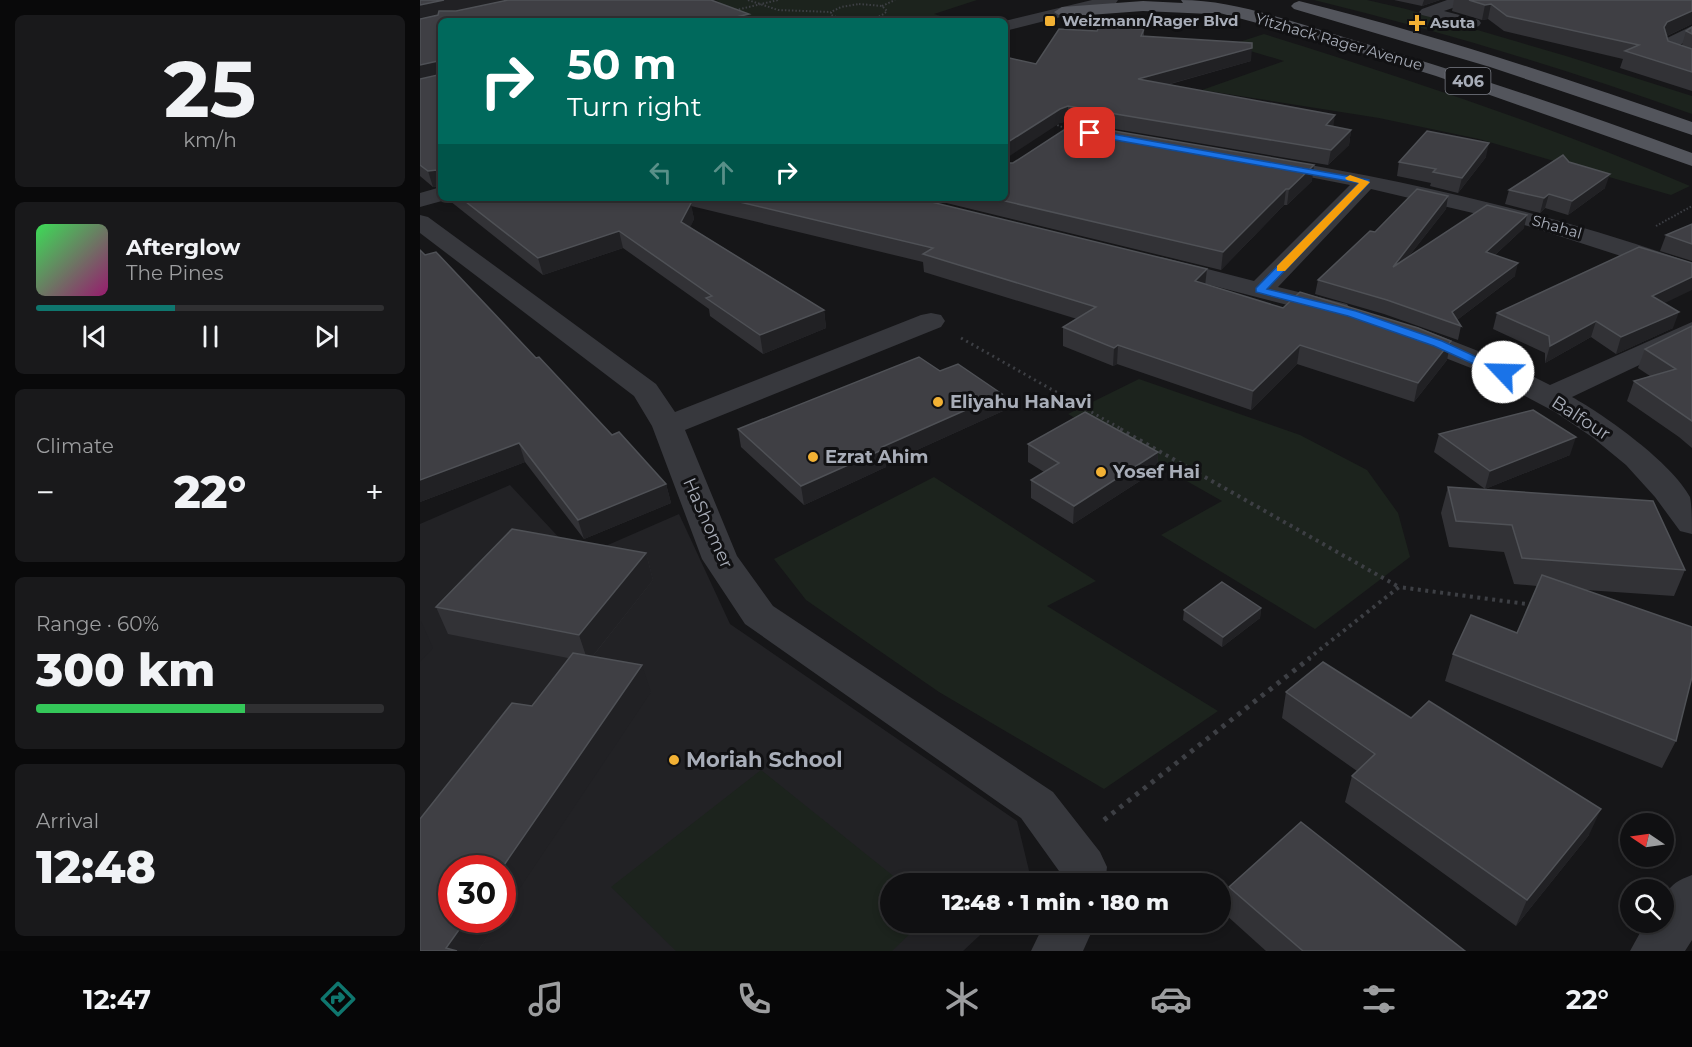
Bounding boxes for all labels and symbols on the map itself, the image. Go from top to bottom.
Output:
street label: Yitzhack Rager Avenue [1253,9,1425,74]
place label: Weizmann/Rager Blvd [1062,11,1238,30]
place label: Asuta [1429,13,1475,32]
marker: Weizmann/Rager Blvd [1043,14,1057,28]
marker: Asuta [1408,14,1426,32]
road number: 406 [1446,68,1490,94]
pin [1064,107,1115,158]
street label: Shahal [1530,210,1584,243]
position arrow [1471,340,1535,404]
place label: Eliyahu HaNavi [950,391,1092,413]
street label: Balfour [1548,391,1614,445]
marker: Eliyahu HaNavi [931,395,945,409]
place label: Ezrat Ahim [825,446,928,468]
marker: Ezrat Ahim [806,450,820,464]
place label: Yosef Hai [1112,461,1200,483]
marker: Yosef Hai [1094,465,1108,479]
street label: HaShomer [678,474,738,572]
place label: Moriah School [686,747,843,772]
marker: Moriah School [667,753,681,767]
north arrow [1620,813,1674,867]
speed limit sign: 30 [438,855,516,933]

